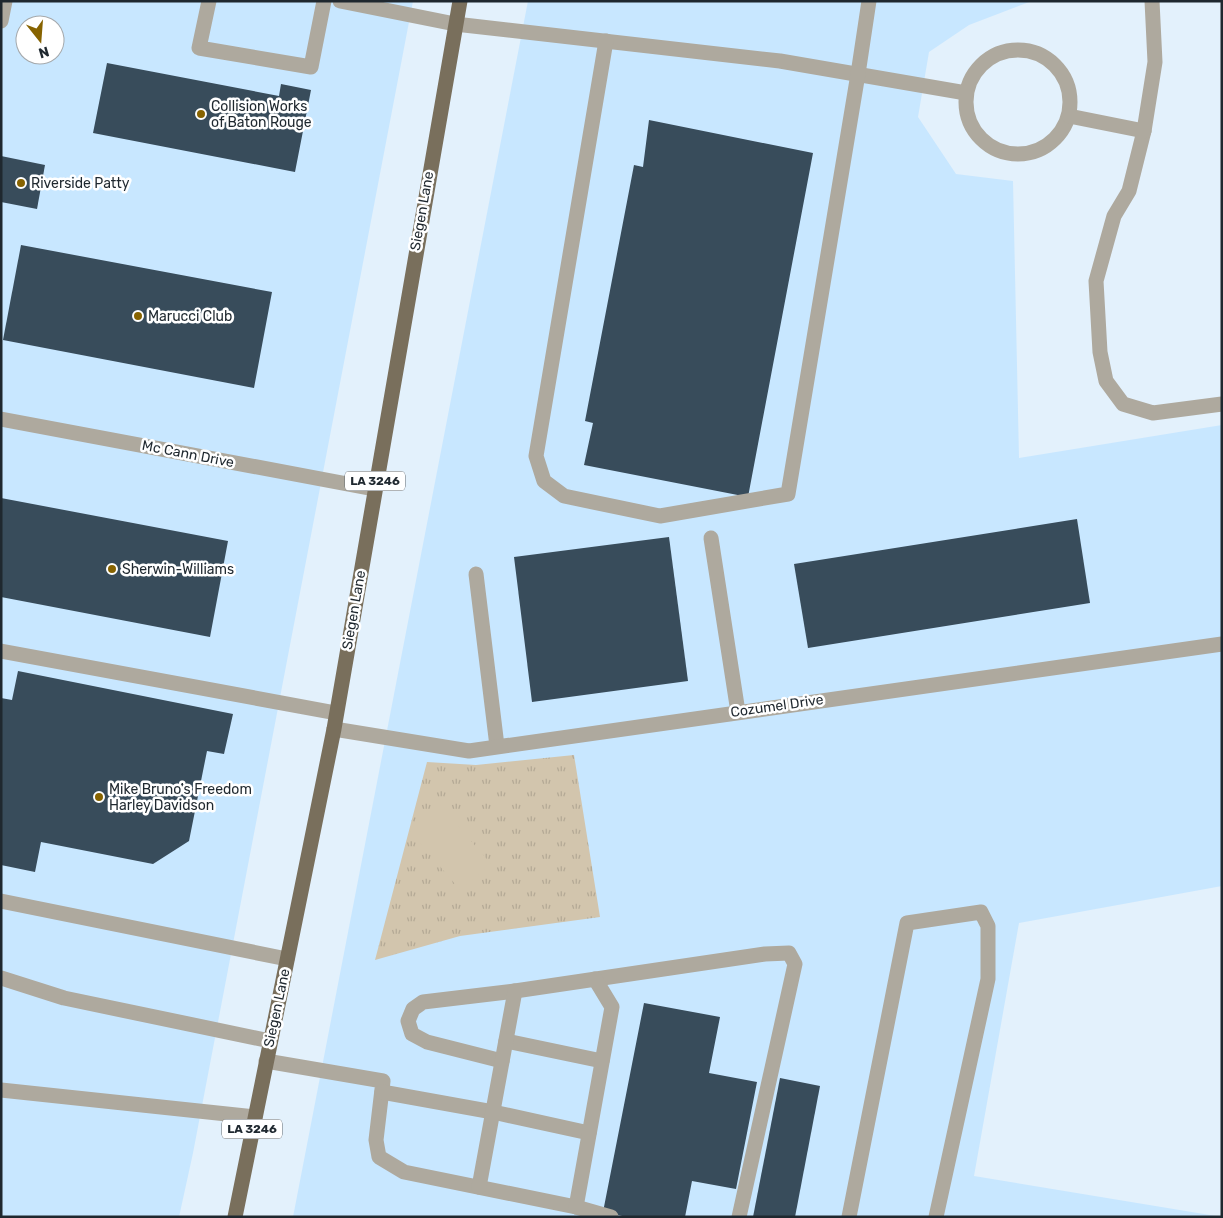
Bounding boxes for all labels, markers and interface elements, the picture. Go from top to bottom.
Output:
north arrow [15,15,65,65]
text: N [36,42,51,62]
place label: Collision Works of Baton Rouge [211,98,312,131]
marker: Collision Works of Baton Rouge [195,108,207,120]
street label: Siegen Lane [407,170,437,252]
place label: Riverside Patty [31,175,130,192]
marker: Riverside Patty [15,177,27,189]
place label: Marucci Club [148,308,232,325]
marker: Marucci Club [132,310,144,322]
street label: Mc Cann Drive [141,437,236,471]
road number: LA 3246 [345,472,405,491]
place label: Sherwin-Williams [122,561,234,578]
marker: Sherwin-Williams [106,563,118,575]
street label: Siegen Lane [339,569,369,651]
street label: Cozumel Drive [729,691,825,721]
place label: Mike Bruno's Freedom Harley Davidson [109,781,252,814]
marker: Mike Bruno's Freedom Harley Davidson [93,791,105,803]
street label: Siegen Lane [260,967,294,1049]
road number: LA 3246 [222,1120,282,1138]

